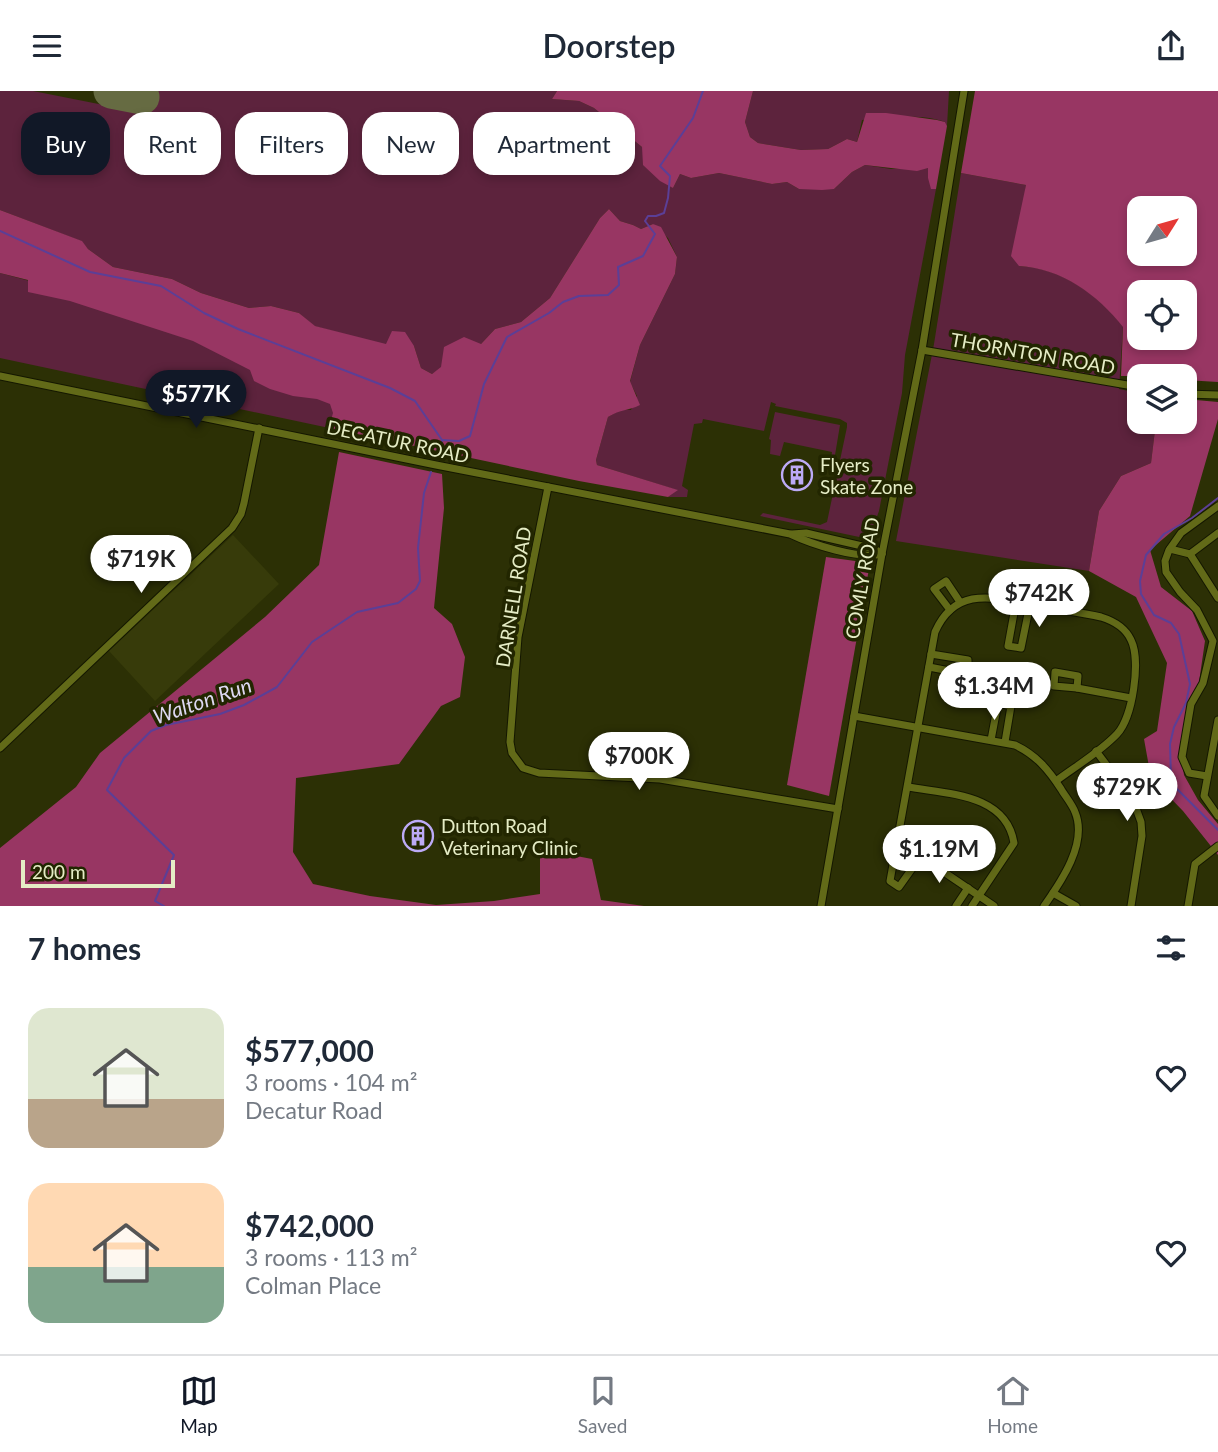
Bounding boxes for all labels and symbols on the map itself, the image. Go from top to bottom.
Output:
north arrow [1127,196,1197,266]
street label: THORNTON ROAD [949,327,1117,379]
pin: $577K [147,371,245,430]
street label: DECATUR ROAD [325,415,471,467]
place label: Flyers Skate Zone [820,453,913,498]
building icon: Flyers Skate Zone [780,458,814,492]
street label: COMLY ROAD [840,515,884,641]
street label: DARNELL ROAD [491,525,535,669]
pin: $719K [92,535,190,595]
pin: $742K [990,569,1088,629]
pin: $1.34M [937,663,1051,722]
water label: Walton Run [149,671,255,729]
pin: $700K [590,733,688,792]
pin: $729K [1078,763,1176,823]
place label: Dutton Road Veterinary Clinic [441,814,578,859]
building icon: Dutton Road Veterinary Clinic [401,819,435,853]
pin: $1.19M [882,825,996,885]
scale bar [21,857,175,889]

